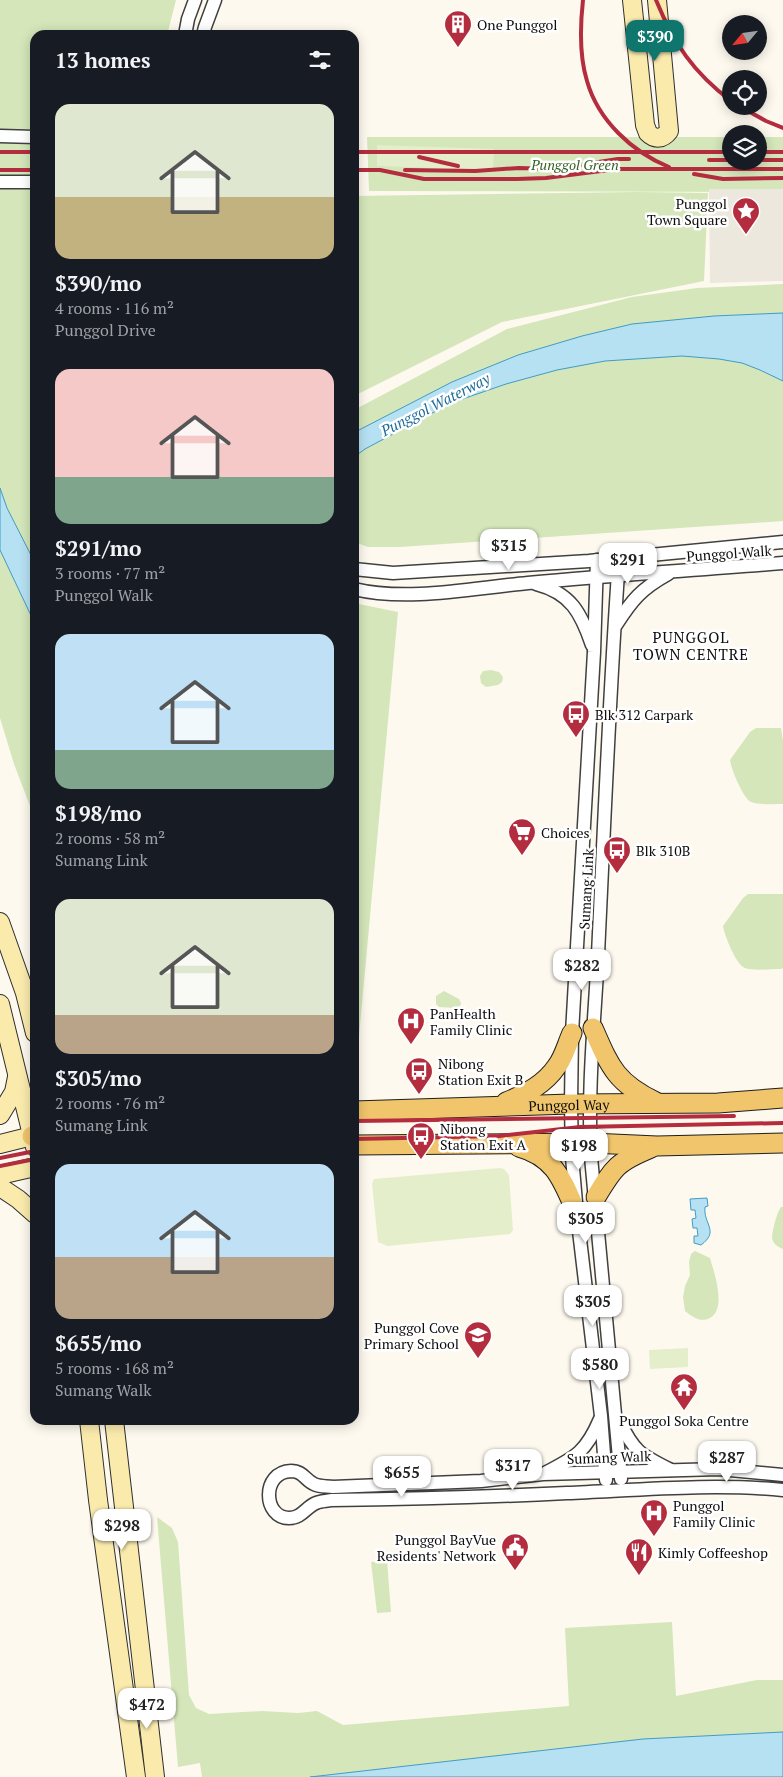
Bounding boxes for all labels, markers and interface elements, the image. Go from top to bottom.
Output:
building icon: One Punggol [443,9,473,48]
place label: One Punggol [477,15,558,34]
north arrow [722,15,768,60]
map controls [722,15,767,170]
pin: $390 [625,20,685,62]
text: $390 [637,25,673,47]
text: 13 homes [55,46,151,74]
icon: filters [306,46,334,74]
button: locate [722,70,767,115]
button: layers [722,125,767,170]
icon: home [150,137,240,227]
park label: Punggol Green [530,155,619,174]
place label: Punggol Town Square [647,194,727,229]
place icon: Punggol Town Square [731,196,761,235]
text: $390/mo [55,269,142,297]
text: 4 rooms · 116 m² [55,297,174,319]
text: Punggol Drive [55,319,156,341]
water label: Punggol Waterway [376,367,494,441]
icon: home [150,402,240,492]
pin: $315 [479,528,539,571]
text: $291/mo [55,534,142,562]
text: $315 [491,534,527,556]
street label: Punggol Walk [686,540,773,565]
pin: $291 [598,542,658,585]
text: $291 [610,548,646,570]
text: 3 rooms · 77 m² [55,562,165,584]
text: Punggol Walk [55,584,153,606]
district label: PUNGGOL TOWN CENTRE [633,627,749,664]
icon: home [150,667,240,757]
bus stop icon: Blk 312 Carpark [561,699,591,738]
place label: Blk 312 Carpark [595,705,694,724]
text: $198/mo [55,799,142,827]
supermarket icon: Choices [507,817,537,856]
place label: Choices [541,823,590,842]
text: 2 rooms · 58 m² [55,827,165,849]
bus stop icon: Blk 310B [602,835,632,874]
place label: Blk 310B [636,841,690,860]
street label: Sumang Link [574,847,598,930]
text: Sumang Link [55,849,148,871]
icon: home [150,932,240,1022]
pin: $282 [552,948,612,991]
text: $282 [564,954,600,976]
place label: PanHealth Family Clinic [430,1004,512,1039]
hospital icon: PanHealth Family Clinic [396,1006,426,1045]
place label: Nibong Station Exit B [438,1054,523,1089]
bus stop icon: Nibong Station Exit B [404,1056,434,1095]
text: $305/mo [55,1064,142,1092]
text: 2 rooms · 76 m² [55,1092,165,1114]
street label: Punggol Way [528,1094,610,1115]
text: Sumang Link [55,1114,148,1136]
place label: Nibong Station Exit A [440,1119,527,1154]
bus stop icon: Nibong Station Exit A [406,1121,436,1160]
pin: $198 [549,1128,609,1171]
text: $198 [561,1134,597,1156]
icon: home [150,1197,240,1287]
pin: $305 [556,1202,616,1244]
text: $305 [568,1207,604,1229]
pin: $305 [563,1284,623,1327]
text: $305 [575,1290,611,1312]
place label: Punggol Cove Primary School [364,1318,459,1353]
school or university icon: Punggol Cove Primary School [463,1320,493,1359]
text: $655/mo [55,1329,142,1357]
pin: $580 [570,1348,630,1390]
text: $580 [582,1353,618,1375]
text: 5 rooms · 168 m² [55,1357,174,1379]
temple icon: Punggol Soka Centre [669,1372,699,1411]
text: Sumang Walk [55,1379,152,1401]
place label: Punggol Soka Centre [619,1411,749,1430]
pin: $287 [697,1440,757,1483]
street label: Sumang Walk [566,1446,652,1468]
text: $287 [709,1446,745,1468]
pin: $317 [483,1448,543,1491]
text: $317 [495,1454,531,1476]
pin: $655 [372,1456,432,1498]
text: $655 [384,1461,420,1483]
place label: Punggol Family Clinic [673,1496,755,1531]
hospital icon: Punggol Family Clinic [639,1498,669,1537]
pin: $298 [92,1508,152,1551]
text: $298 [104,1514,140,1536]
place label: Punggol BayVue Residents' Network [377,1530,497,1565]
public building icon: Punggol BayVue Residents' Network [500,1532,530,1571]
restaurant icon: Kimly Coffeeshop [624,1537,654,1576]
place label: Kimly Coffeeshop [658,1543,768,1562]
pin: $472 [117,1688,177,1730]
text: $472 [129,1693,165,1715]

